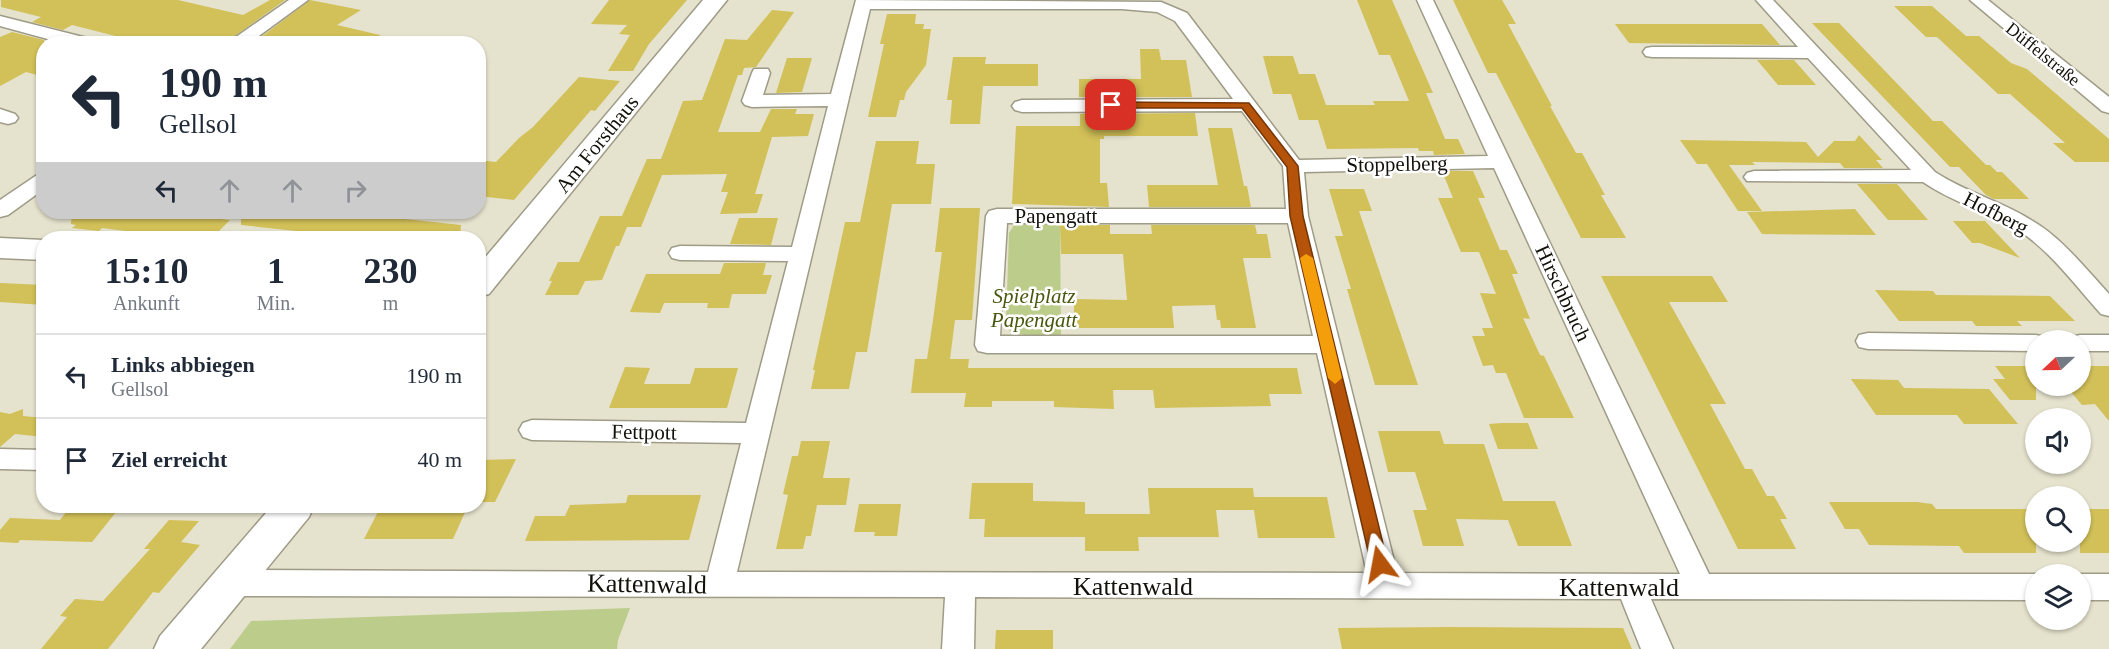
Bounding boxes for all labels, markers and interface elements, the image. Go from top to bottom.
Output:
street label: Düffelstraße [2002,18,2084,90]
icon: left [60,60,138,138]
text: 190 m [159,60,268,106]
pin [1085,79,1136,130]
icon: arrive [1094,88,1127,121]
street label: Am Forsthaus [550,90,644,198]
text: Gellsol [159,109,237,139]
street label: Stoppelberg [1346,151,1448,177]
icon: left [150,174,183,207]
icon: ahead [213,174,246,207]
icon: ahead [276,174,309,207]
icon: right [339,174,372,207]
street label: Hofberg [1960,187,2033,240]
street label: Papengatt [1015,204,1098,228]
street label: Hirschbruch [1530,241,1596,346]
text: 15:10 [104,251,188,291]
text: 1 [267,251,285,291]
text: 230 [364,251,418,291]
park label: Spielplatz Papengatt [990,284,1078,332]
text: Ankunft [113,292,180,314]
text: Min. [257,292,295,314]
text: m [383,292,398,314]
north arrow [2025,330,2091,396]
map controls [2025,330,2091,630]
text: Links abbiegen [111,352,255,377]
icon: left [60,360,93,393]
text: 190 m [406,363,462,388]
text: Gellsol [111,378,169,400]
button: sound [2025,408,2091,474]
street label: Fettpott [611,419,677,445]
icon: arrive [60,444,93,477]
text: Ziel erreicht [111,447,227,472]
text: 40 m [417,447,462,472]
button: search [2025,486,2091,552]
position arrow [1348,532,1412,596]
button: layers [2025,564,2091,630]
street label: Kattenwald [587,568,707,600]
street label: Kattenwald [1073,572,1193,601]
street label: Kattenwald [1559,573,1679,602]

